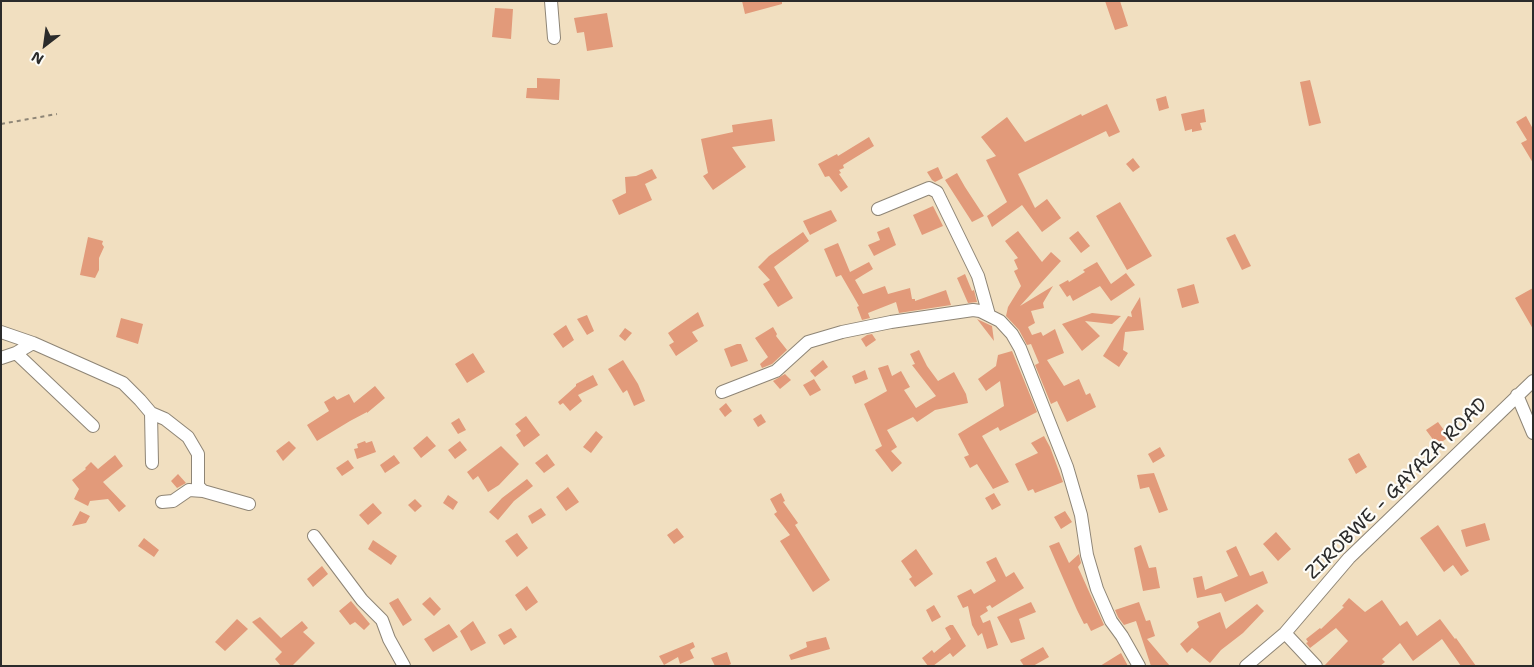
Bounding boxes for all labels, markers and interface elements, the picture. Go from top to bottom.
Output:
north arrow [20,20,70,70]
text: N [28,47,47,69]
street label: ZIROBWE - GAYAZA ROAD [1301,393,1493,585]

